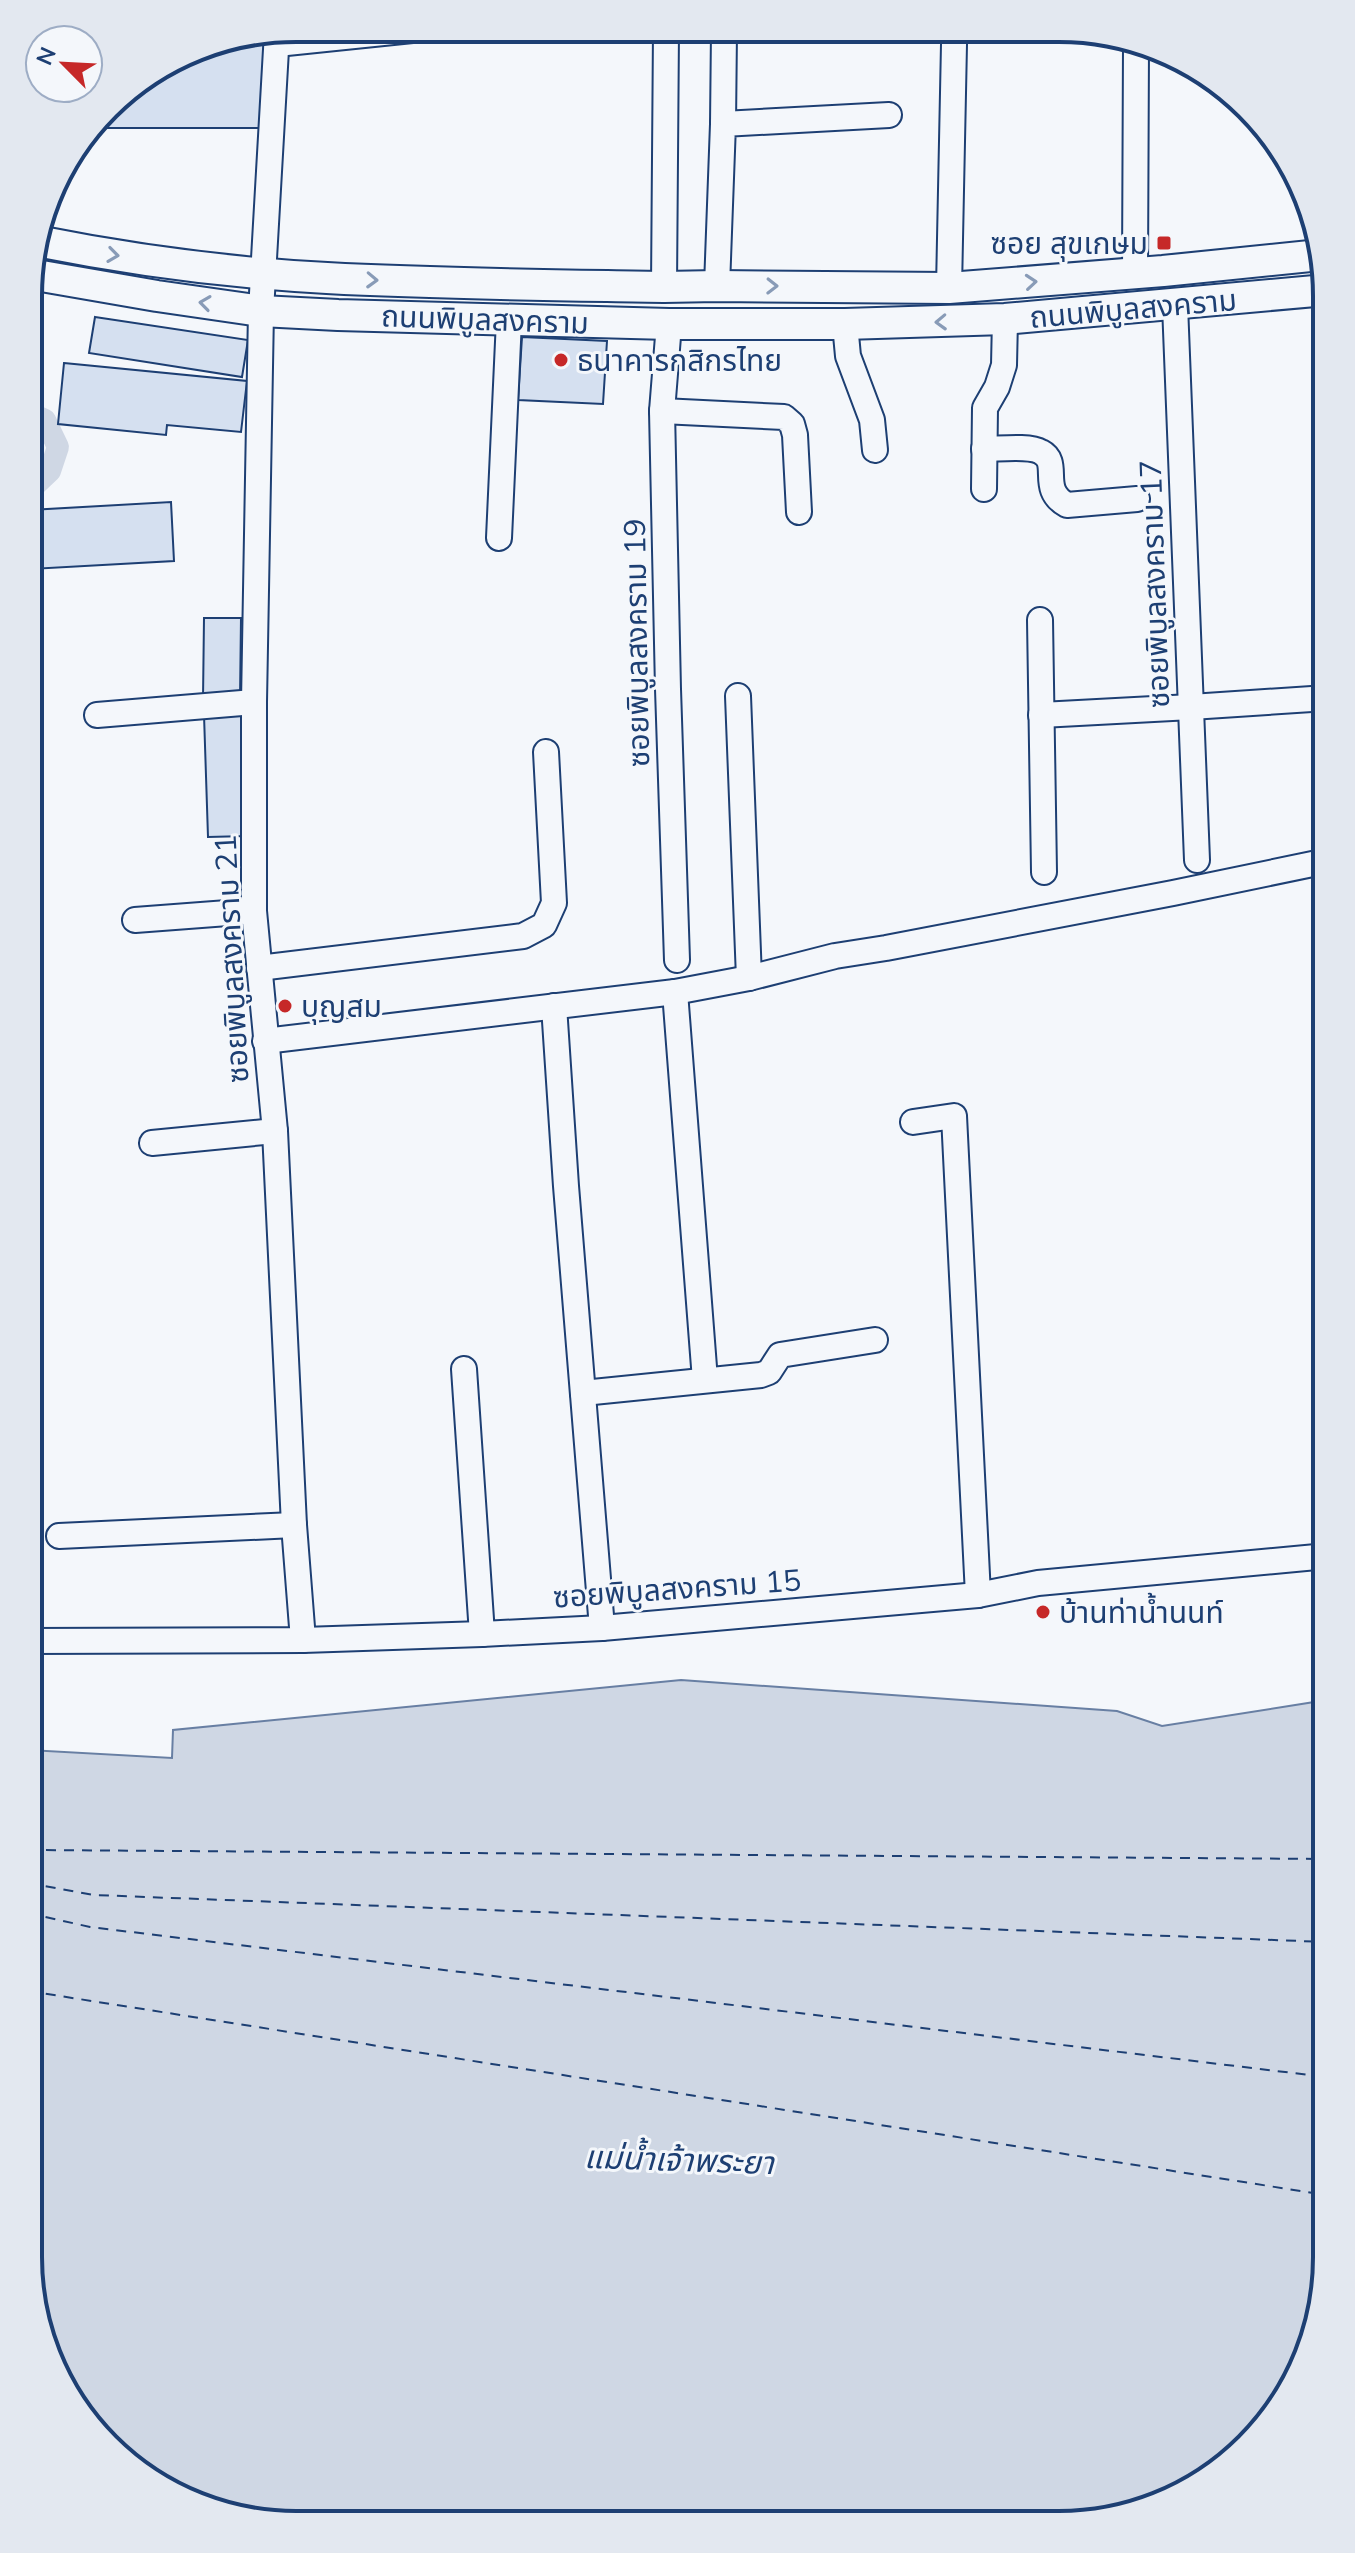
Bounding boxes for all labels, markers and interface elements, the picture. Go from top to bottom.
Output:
north arrow [24,24,104,104]
text: N [30,43,62,69]
place label: ซอย สุขเกษม [990,224,1148,262]
marker: ซอย สุขเกษม [1155,234,1173,252]
one-way arrow [106,246,120,263]
one-way arrow [366,271,379,288]
one-way arrow [1025,274,1038,291]
one-way arrow [766,278,779,295]
street label: ถนนพิบูลสงคราม [1028,280,1238,336]
one-way arrow [198,295,212,312]
street label: ถนนพิบูลสงคราม [380,296,590,342]
one-way arrow [934,313,947,330]
place label: ธนาคารกสิกรไทย [577,341,782,379]
marker: ธนาคารกสิกรไทย [552,351,570,369]
street label: ซอยพิบูลสงคราม 17 [1131,459,1177,709]
street label: ซอยพิบูลสงคราม 19 [615,518,657,768]
street label: ซอยพิบูลสงคราม 21 [206,834,256,1084]
place label: บุญสม [301,987,382,1025]
marker: บุญสม [276,997,294,1015]
street label: ซอยพิบูลสงคราม 15 [552,1560,802,1616]
place label: บ้านท่าน้ำนนท์ [1059,1592,1224,1631]
marker: บ้านท่าน้ำนนท์ [1034,1603,1052,1621]
water label: แม่น้ำเจ้าพระยา [584,2135,776,2182]

